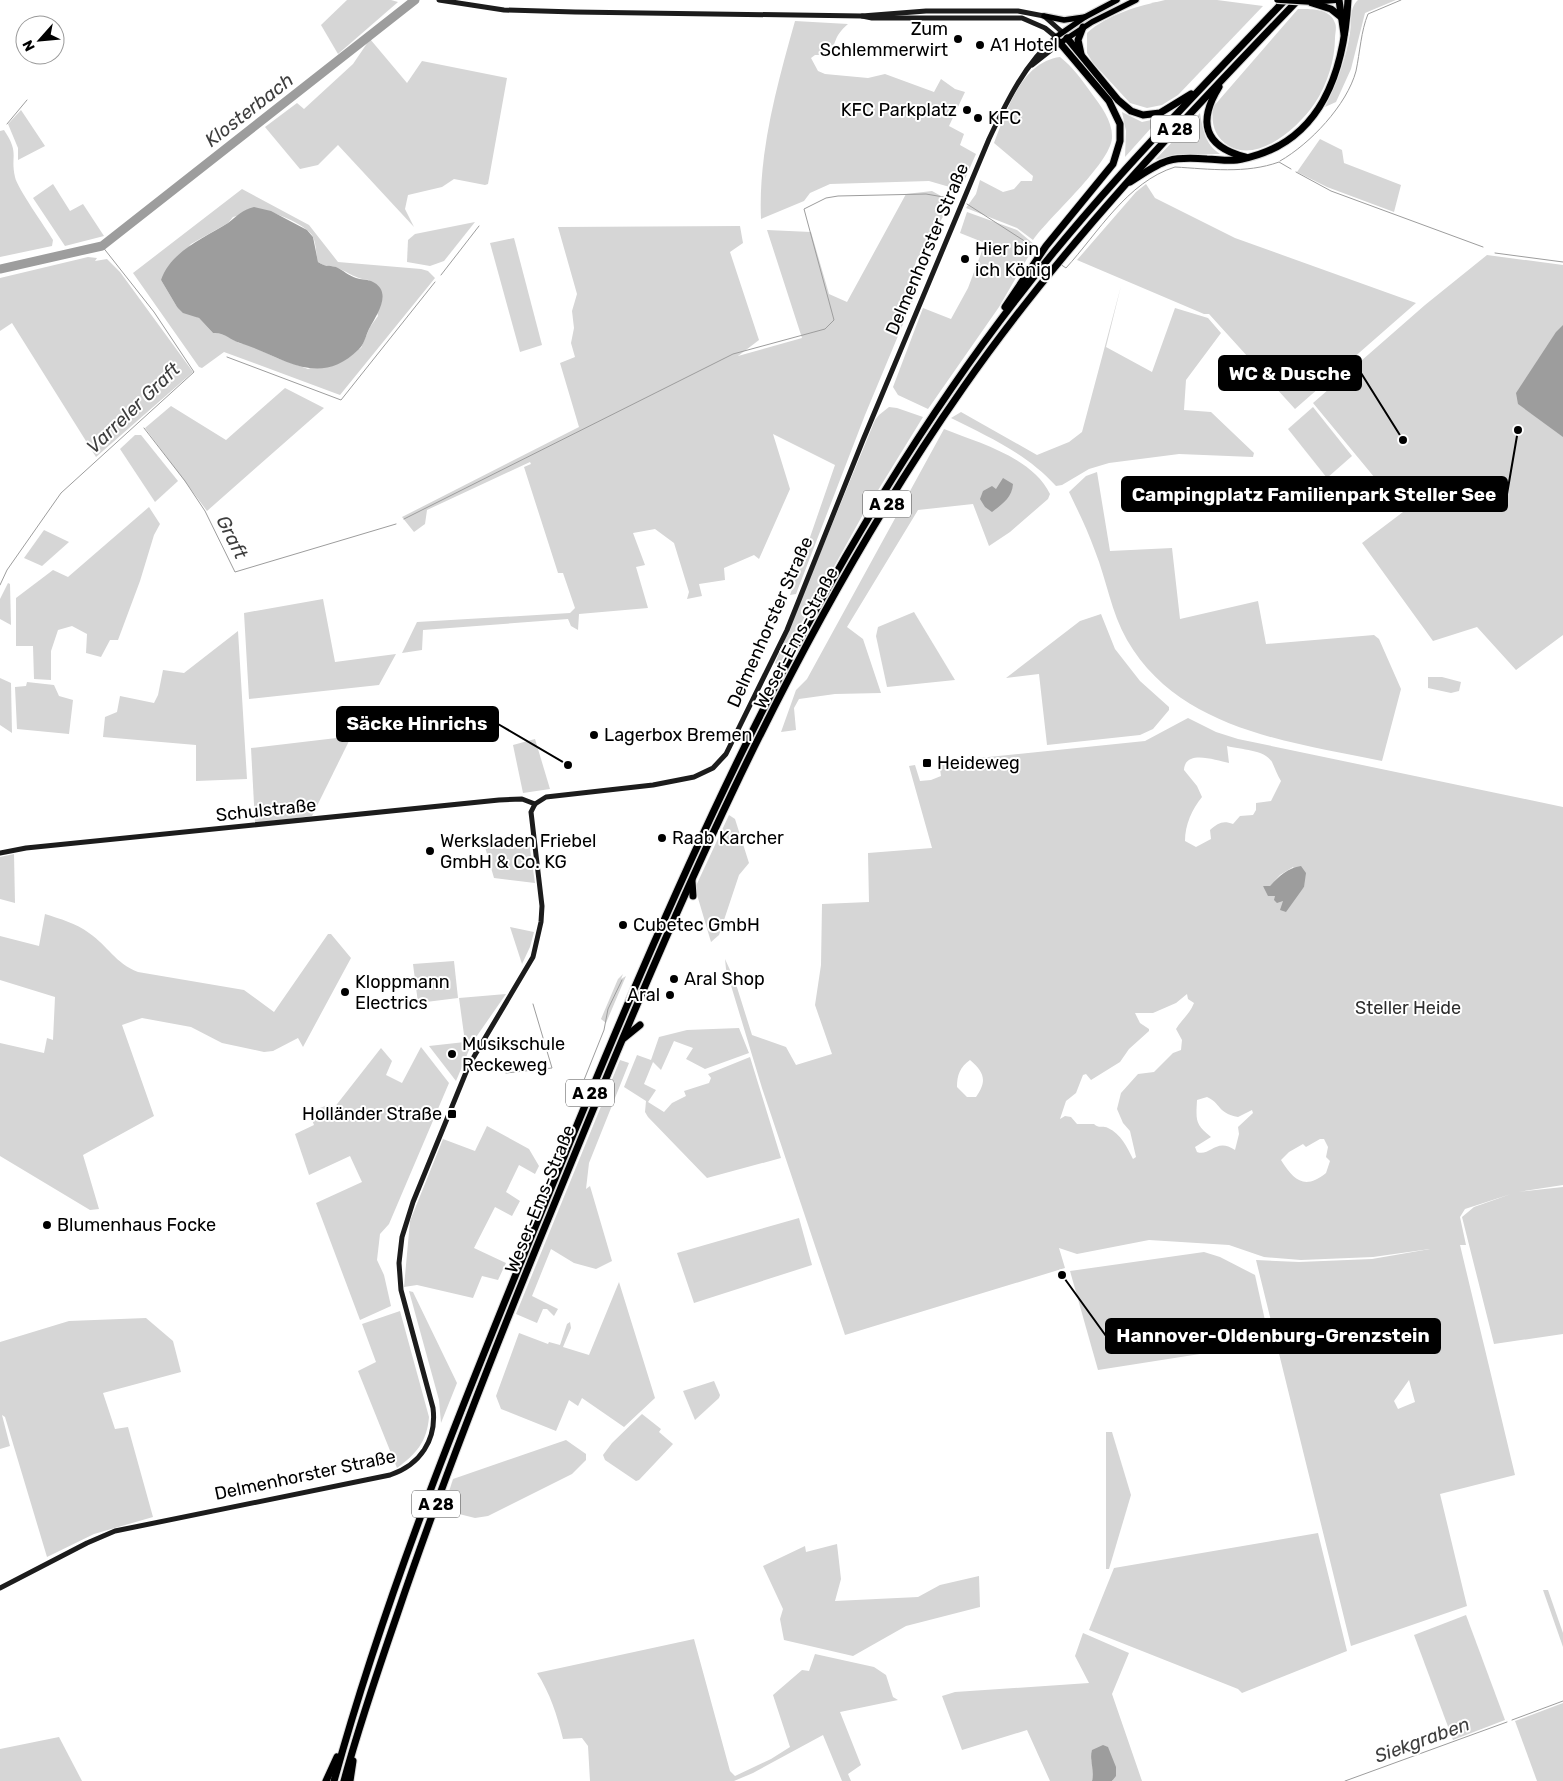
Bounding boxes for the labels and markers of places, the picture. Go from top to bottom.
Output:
place label: Zum Schlemmerwirt [820,18,948,61]
marker: Zum Schlemmerwirt [952,33,964,45]
place label: A1 Hotel [990,34,1058,56]
marker: A1 Hotel [974,39,986,51]
place label: KFC Parkplatz [841,99,957,121]
marker: KFC Parkplatz [961,104,973,116]
place label: KFC [988,107,1021,129]
marker: KFC [972,112,984,124]
place label: Hier bin ich König [975,238,1051,281]
marker: Hier bin ich König [959,253,971,265]
callout: WC & Dusche [1219,356,1361,390]
callout: Campingplatz Familienpark Steller See [1122,477,1507,511]
callout: Säcke Hinrichs [337,707,498,741]
place label: Lagerbox Bremen [604,724,752,746]
marker: Lagerbox Bremen [588,729,600,741]
place label: Heideweg [937,752,1020,774]
marker: Heideweg [921,757,933,769]
place label: Raab Karcher [672,827,784,849]
place label: Werksladen Friebel GmbH & Co. KG [440,830,596,873]
marker: Raab Karcher [656,832,668,844]
marker: Werksladen Friebel GmbH & Co. KG [424,845,436,857]
place label: Cubetec GmbH [633,914,760,936]
marker: Cubetec GmbH [617,919,629,931]
place label: Aral Shop [684,968,765,990]
place label: Kloppmann Electrics [355,971,450,1014]
marker: Aral Shop [668,973,680,985]
place label: Aral [627,984,660,1006]
marker: Kloppmann Electrics [339,986,351,998]
marker: Aral [664,989,676,1001]
place label: Musikschule Reckeweg [462,1033,565,1076]
marker: Musikschule Reckeweg [446,1048,458,1060]
place label: Holländer Straße [302,1103,442,1125]
marker: Holländer Straße [446,1108,458,1120]
place label: Blumenhaus Focke [57,1214,216,1236]
marker: Blumenhaus Focke [41,1219,53,1231]
callout: Hannover-Oldenburg-Grenzstein [1106,1319,1440,1353]

